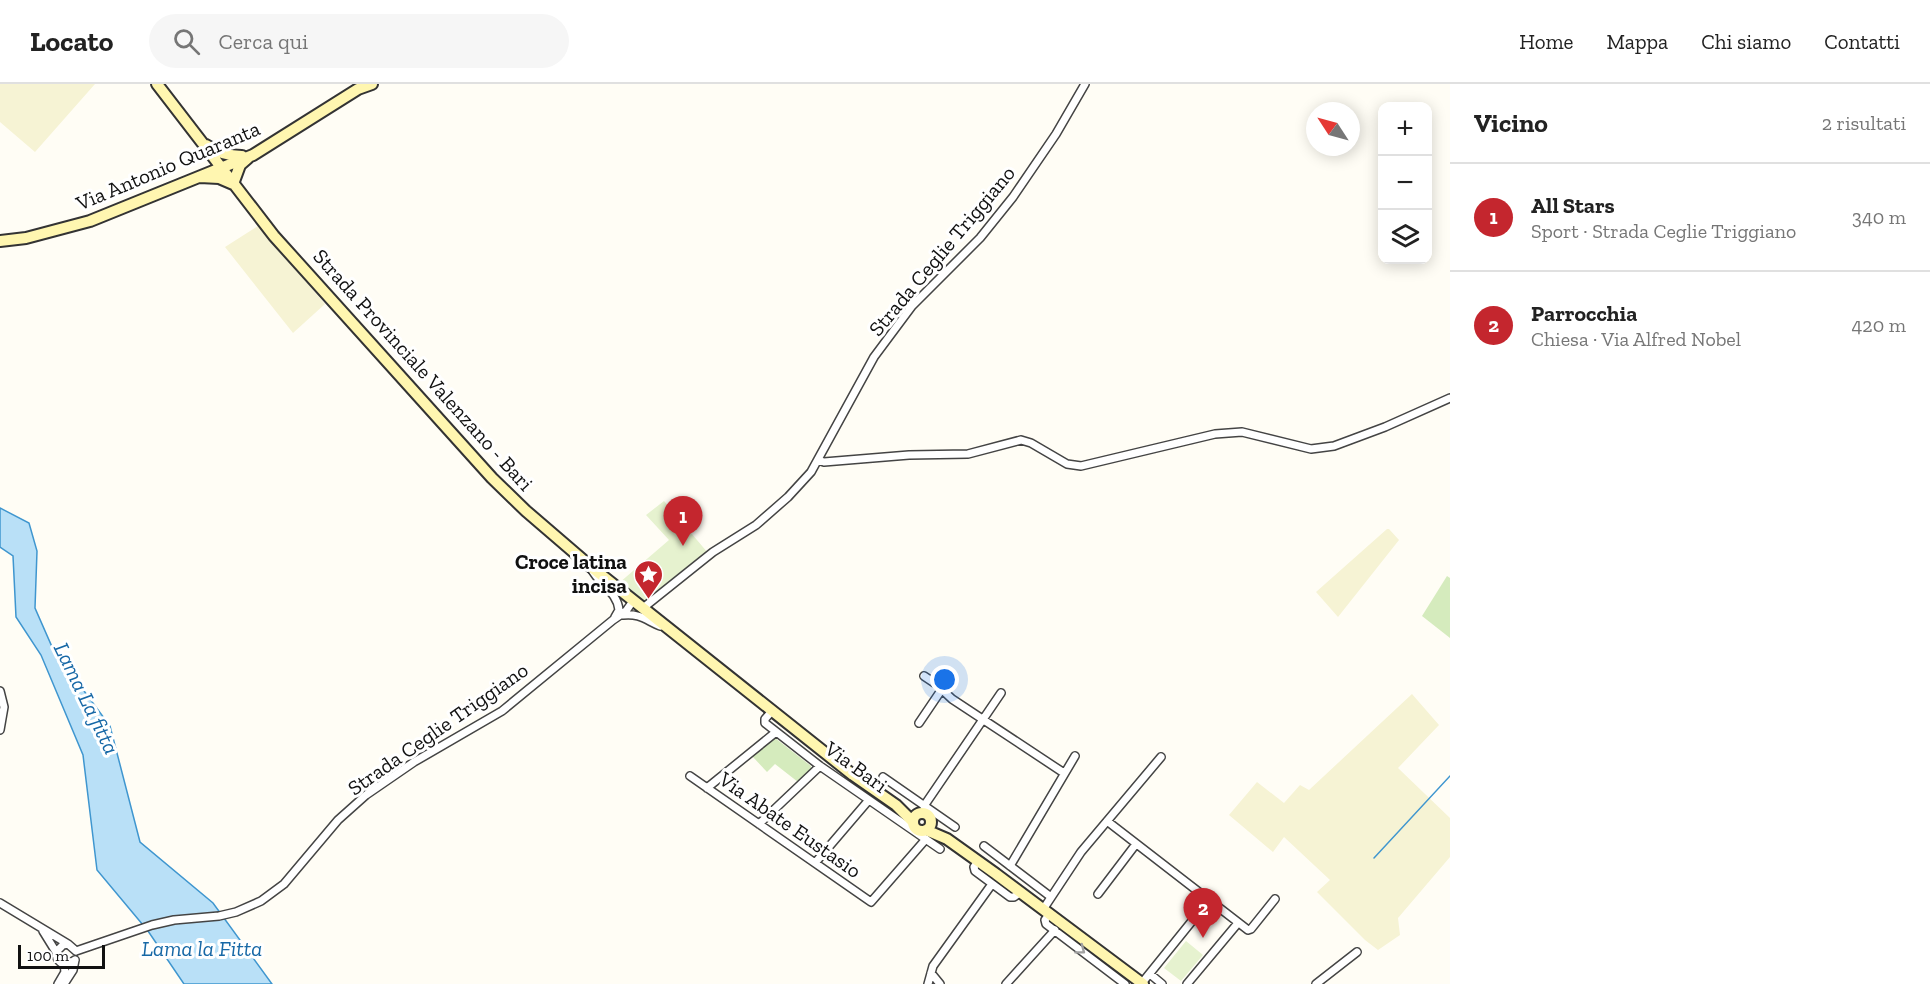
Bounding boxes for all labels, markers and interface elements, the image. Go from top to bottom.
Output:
search box [149,14,569,68]
text: Locato [30,25,113,58]
icon: search [170,25,203,58]
text: Cerca qui [218,28,308,55]
text: Home [1519,29,1573,54]
text: Mappa [1606,29,1668,54]
text: Chi siamo [1701,29,1791,54]
text: Contatti [1824,29,1900,54]
north arrow [1306,102,1360,156]
map controls [1378,102,1432,264]
button: + [1378,102,1432,156]
text: Vicino [1474,107,1548,139]
text: 2 risultati [1822,111,1906,135]
street label: Via Antonio Quaranta [71,115,264,216]
button: − [1378,156,1432,210]
street label: Strada Ceglie Triggiano [863,161,1020,341]
text: All Stars [1531,192,1615,219]
text: 1 [1489,205,1498,229]
text: 340 m [1852,205,1906,229]
button: layers [1378,210,1432,264]
text: Sport · Strada Ceglie Triggiano [1531,219,1796,243]
street label: Strada Provinciale Valenzano - Bari [308,244,539,496]
text: Parrocchia [1531,300,1637,327]
text: 2 [1488,313,1499,337]
text: 420 m [1852,313,1906,337]
text: Chiesa · Via Alfred Nobel [1531,327,1741,351]
pin: 1 [664,496,702,546]
place label: Croce latina incisa [515,549,627,598]
place icon: Croce latina incisa [632,558,664,600]
water label: Lama La fitta [48,638,125,759]
street label: Strada Ceglie Triggiano [343,657,533,800]
your location [930,665,959,694]
street label: Via Bari [819,735,893,798]
street label: Via Abate Eustasio [714,766,866,883]
pin: 2 [1184,888,1222,938]
water label: Lama la Fitta [142,935,262,962]
scale bar [18,942,105,970]
one-way arrow [1074,943,1085,954]
text: 100 m [27,946,69,965]

